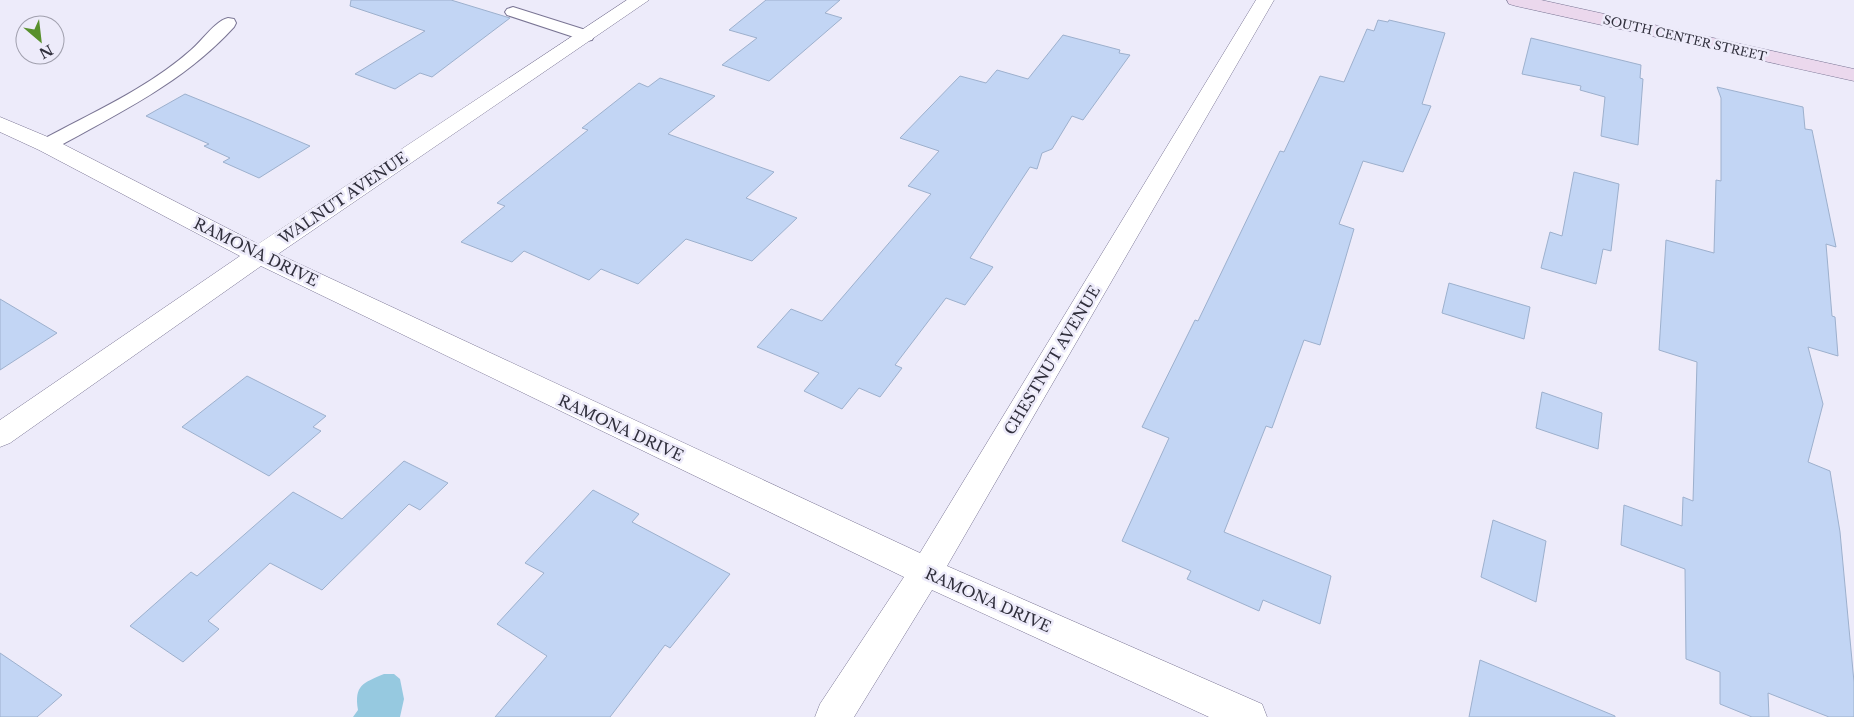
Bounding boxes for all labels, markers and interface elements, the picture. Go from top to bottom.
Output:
street label: SOUTH CENTER STREET [1602,12,1769,64]
north arrow [15,15,65,65]
text: N [36,40,56,63]
street label: WALNUT AVENUE [274,148,411,249]
street label: RAMONA DRIVE [191,214,321,290]
street label: CHESTNUT AVENUE [1000,282,1104,438]
street label: RAMONA DRIVE [555,391,687,465]
street label: RAMONA DRIVE [922,564,1054,636]

